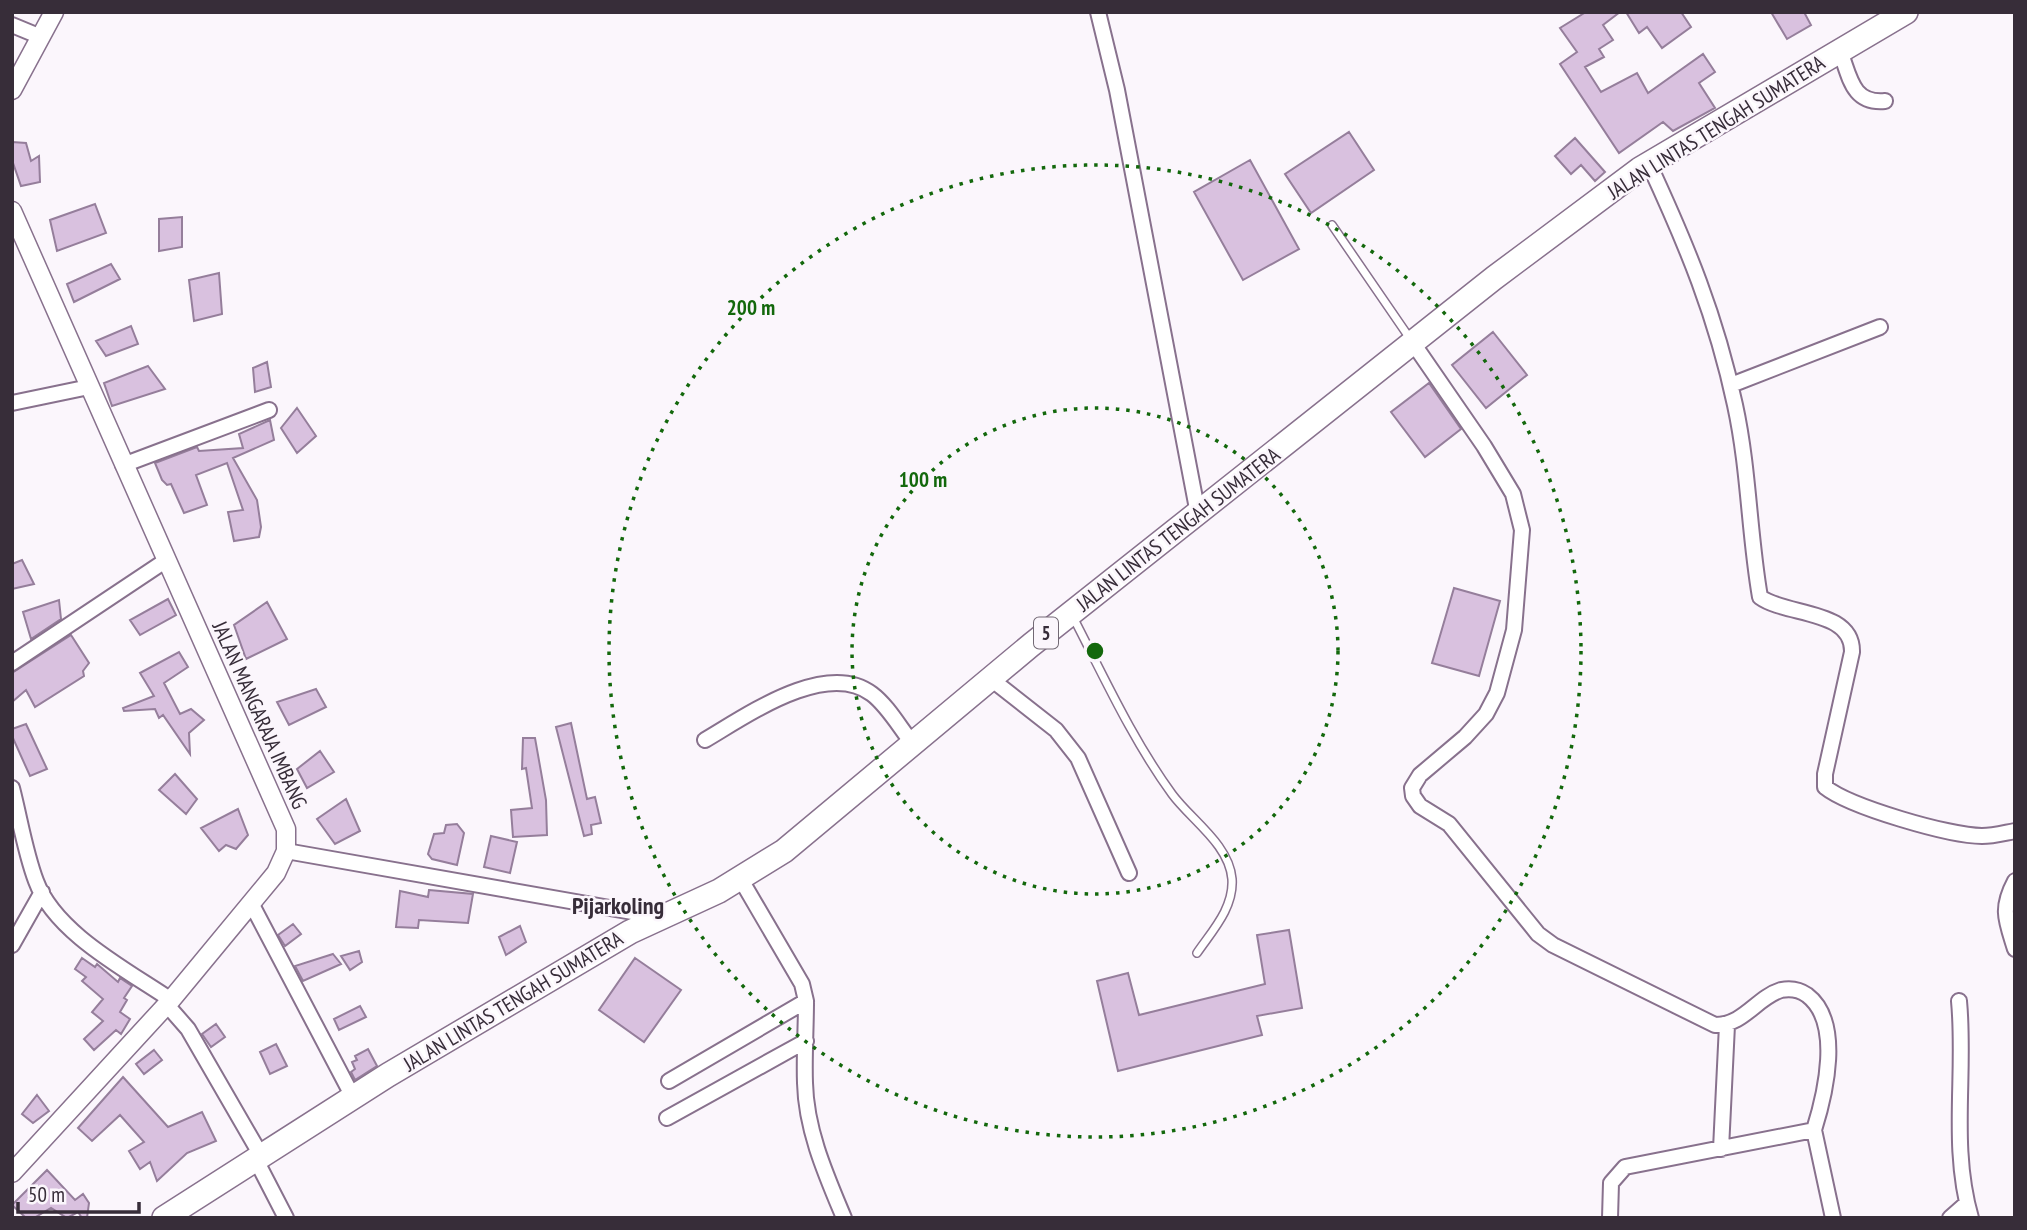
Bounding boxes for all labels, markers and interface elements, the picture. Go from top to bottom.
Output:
street label: JALAN LINTAS TENGAH SUMATERA [1601,49,1830,206]
text: 200 m [727,294,775,321]
street label: JALAN LINTAS TENGAH SUMATERA [1070,441,1285,618]
text: 100 m [899,466,947,493]
street label: JALAN MANGARAJA IMBANG [206,616,313,813]
road number: 5 [1034,618,1058,648]
centre of rings [1083,639,1107,663]
district label: Pijarkoling [572,890,664,921]
street label: JALAN LINTAS TENGAH SUMATERA [398,925,628,1078]
scale bar [18,1170,138,1214]
text: 50 m [28,1181,65,1208]

